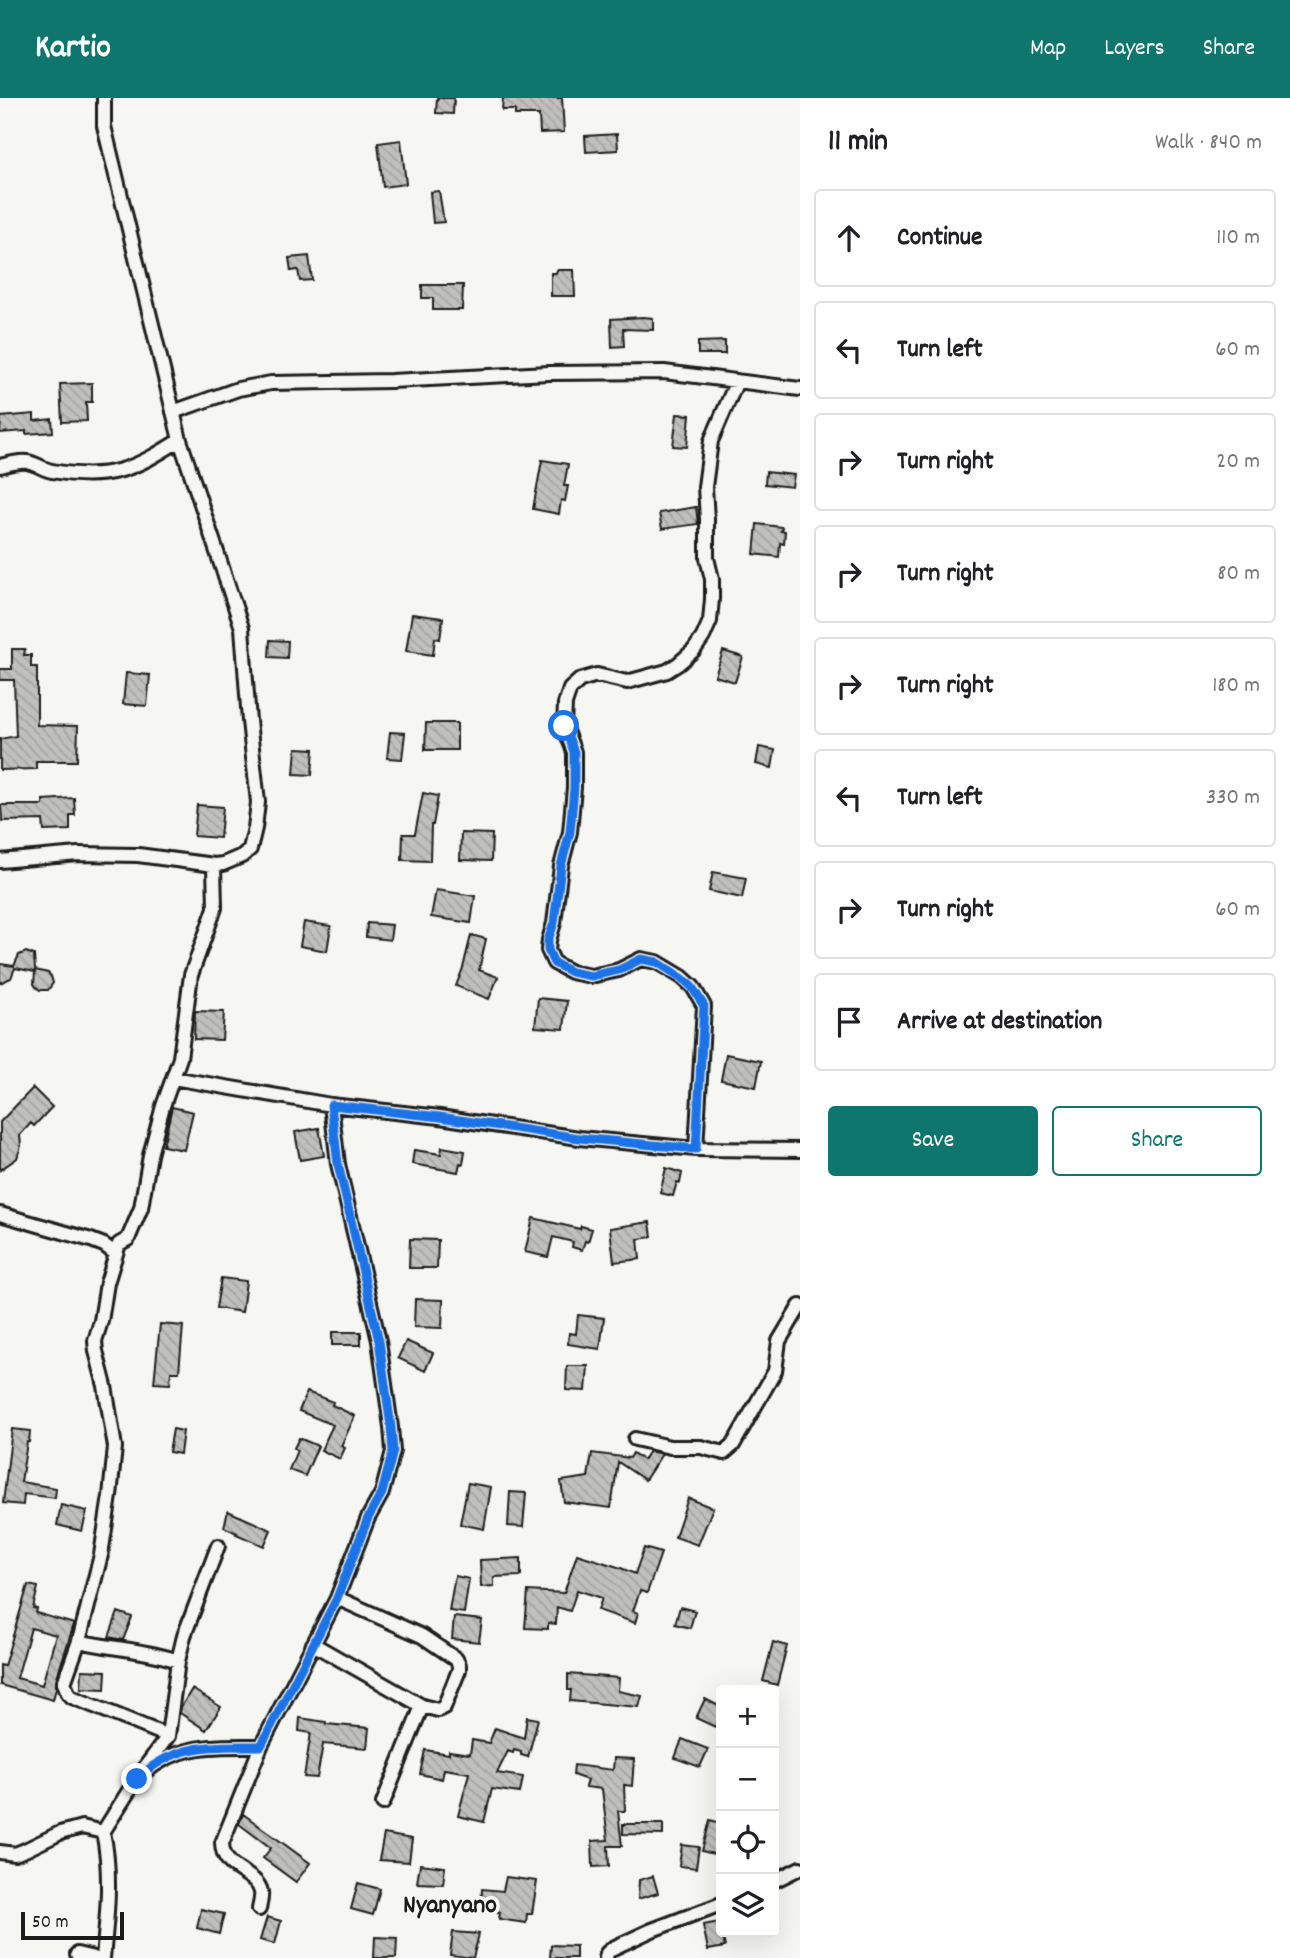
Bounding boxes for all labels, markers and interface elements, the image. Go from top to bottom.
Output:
text: Kartio [35,26,111,73]
text: Map [1030,32,1066,66]
text: Layers [1104,32,1165,66]
text: Share [1203,32,1255,66]
text: 11 min [828,122,888,165]
text: Walk · 840 m [1155,127,1262,160]
icon: ahead [830,219,868,257]
text: Continue [897,220,982,257]
text: 110 m [1216,222,1260,255]
icon: left [830,331,868,369]
text: Turn left [897,332,983,369]
text: 60 m [1215,334,1260,367]
icon: right [830,443,868,481]
text: Turn right [897,444,994,481]
text: 20 m [1216,446,1260,479]
icon: right [830,555,868,593]
text: Turn right [897,556,994,593]
text: 80 m [1217,558,1260,591]
icon: right [830,667,868,705]
text: Turn right [897,668,994,705]
text: 180 m [1212,670,1260,703]
route start [548,710,579,741]
icon: left [830,779,868,817]
text: Turn left [897,780,983,817]
text: 330 m [1206,782,1260,815]
icon: right [830,891,868,929]
text: Turn right [897,892,994,929]
text: 60 m [1215,894,1260,927]
icon: arrive [830,1003,868,1041]
text: Arrive at destination [897,1004,1102,1041]
button: Save [828,1106,1038,1176]
button: Share [1052,1106,1262,1176]
map controls [716,1685,779,1937]
button: + [716,1685,779,1748]
button: − [716,1748,779,1811]
route end [121,1763,152,1794]
button: locate [716,1811,779,1874]
button: layers [716,1874,779,1937]
district label: Nyanyano [403,1888,497,1925]
scale bar [21,1909,124,1941]
text: 50 m [32,1910,69,1937]

